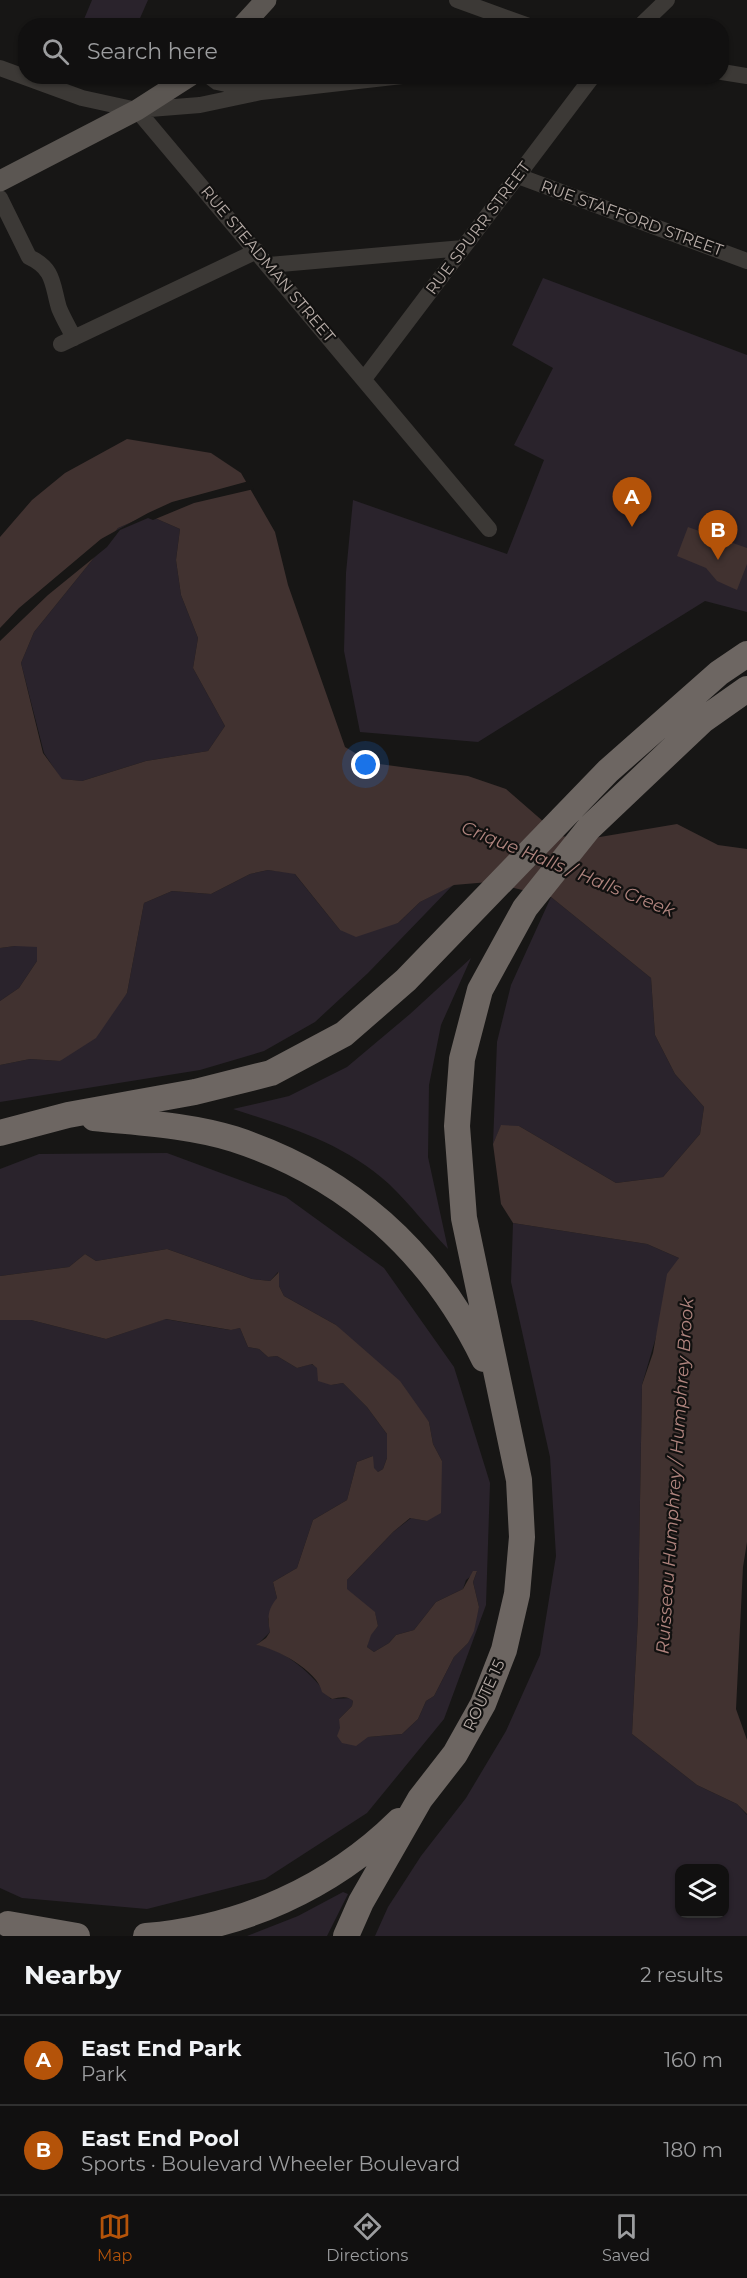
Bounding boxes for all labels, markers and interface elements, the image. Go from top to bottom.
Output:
search box [18,18,729,84]
icon: search [39,35,72,68]
text: Search here [87,38,218,65]
street label: RUE SPURR STREET [422,157,535,298]
street label: RUE STAFFORD STREET [538,176,726,260]
street label: RUE STEADMAN STREET [197,182,340,347]
pin: A [612,478,652,527]
pin: B [698,510,738,560]
your location [351,750,380,779]
water label: Crique Halls / Halls Creek [458,816,679,922]
water label: Ruisseau Humphrey / Humphrey Brook [652,1296,699,1655]
street label: ROUTE 15 [459,1656,509,1734]
map controls [675,1864,729,1918]
button: layers [675,1864,729,1918]
text: Nearby [24,1959,121,1991]
text: 2 results [640,1963,723,1987]
text: East End Park [81,2035,241,2062]
text: A [36,2048,51,2072]
text: 160 m [664,2048,723,2072]
text: Park [81,2062,127,2086]
text: East End Pool [81,2125,240,2152]
text: B [36,2138,51,2162]
text: 180 m [663,2138,723,2162]
text: Sports · Boulevard Wheeler Boulevard [81,2152,460,2176]
tab: Map [97,2210,132,2265]
tab: Directions [326,2210,408,2265]
tab: Saved [602,2210,650,2265]

